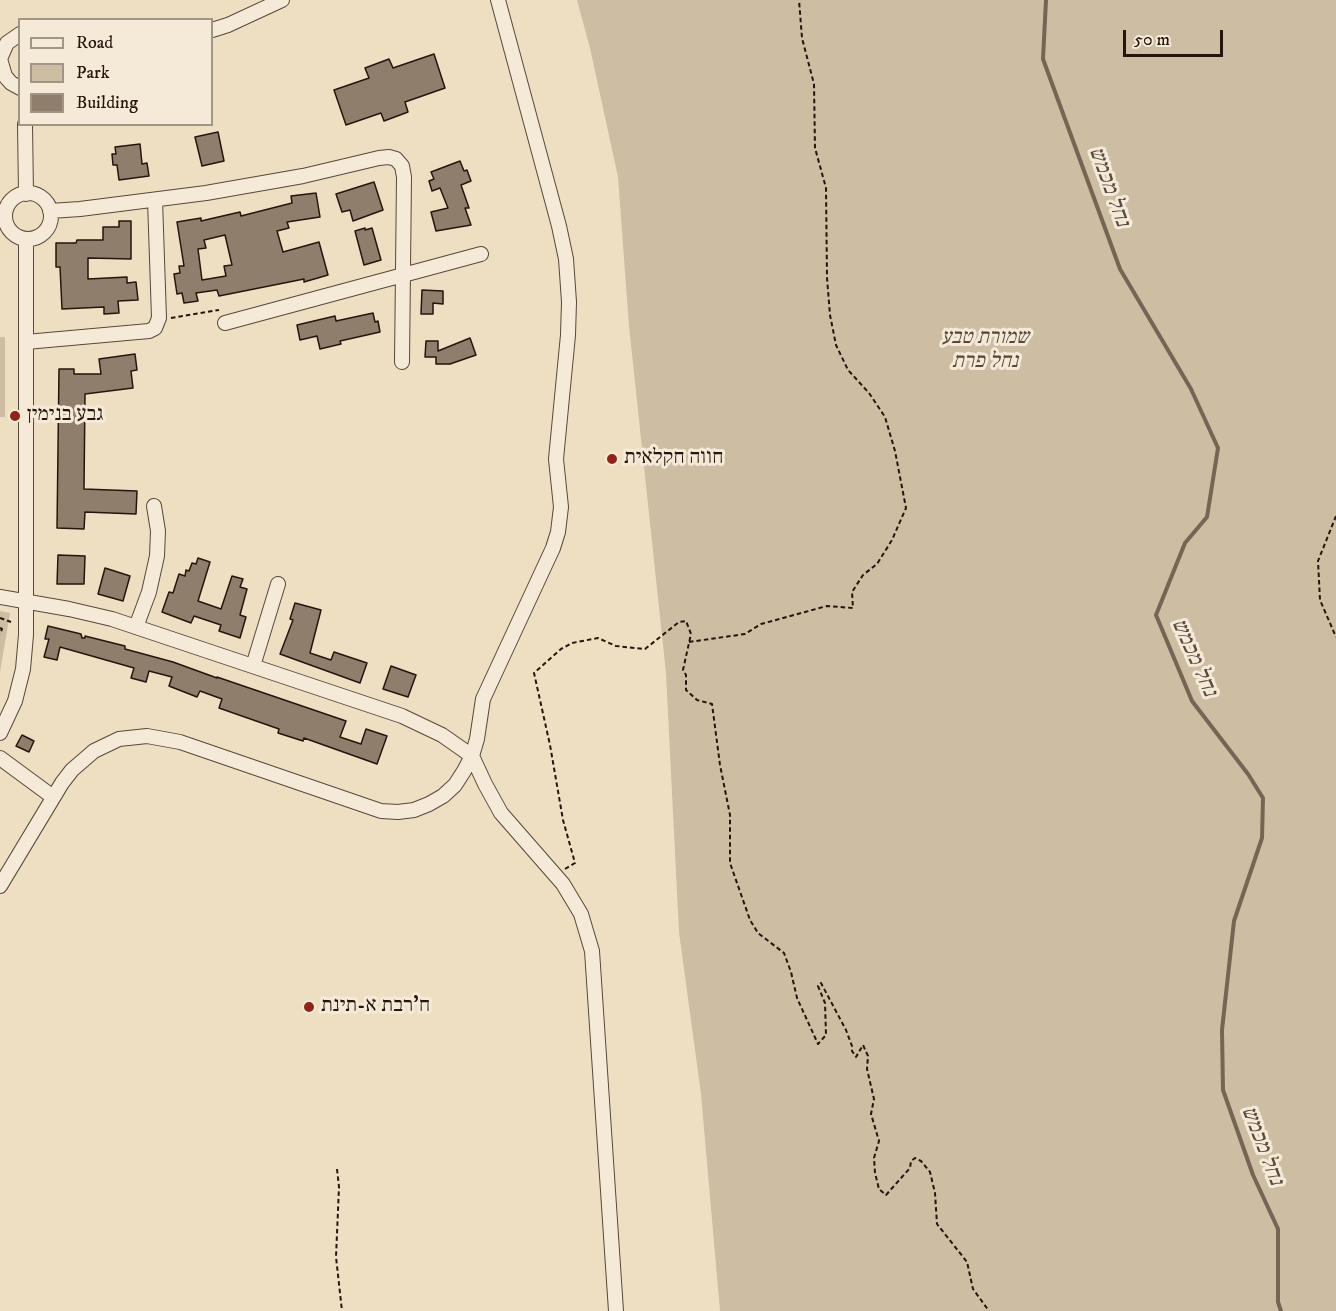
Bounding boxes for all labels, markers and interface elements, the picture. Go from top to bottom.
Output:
legend [18,18,213,126]
scale bar [1126,18,1226,56]
text: 50 m [1134,29,1170,51]
text: Road [76,32,113,54]
text: Park [76,62,110,84]
text: Building [76,92,138,114]
water label: נחל מכמש [1081,144,1135,230]
park label: שמורת טבע נחל פרת [941,326,1029,376]
place label: גבע בנימין [27,403,103,429]
marker: גבע בנימין [8,409,22,423]
place label: חווה חקלאית [624,446,723,472]
marker: חווה חקלאית [605,452,619,466]
water label: נחל מכמש [1164,615,1222,701]
place label: ח'רבת א-תינת [321,994,430,1020]
marker: ח'רבת א-תינת [302,1000,316,1014]
water label: נחל מכמש [1234,1103,1288,1189]

